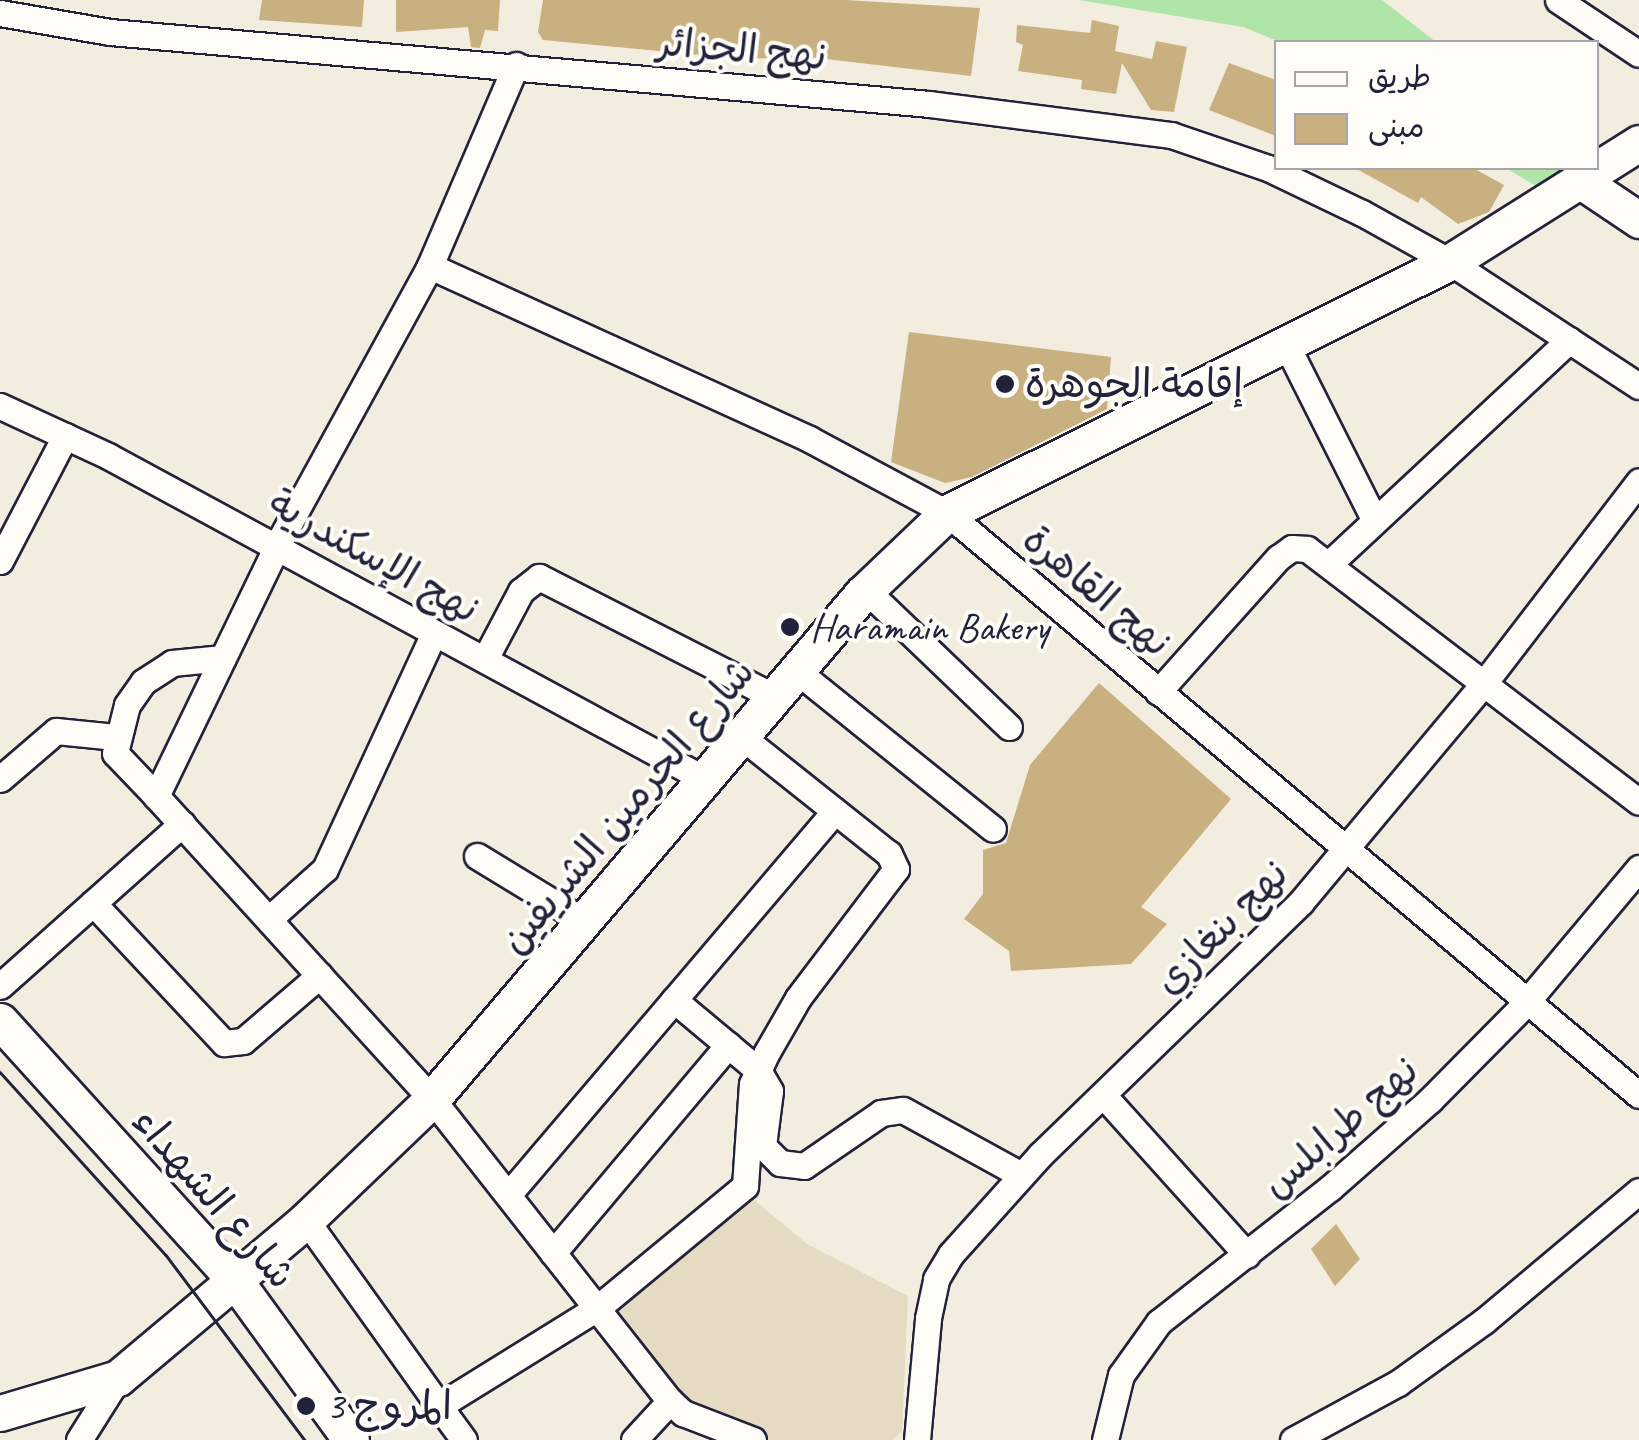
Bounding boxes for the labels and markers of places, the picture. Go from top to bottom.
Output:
place label: إقامة الجوهرة [1025,360,1243,408]
marker: إقامة الجوهرة [994,373,1016,395]
place label: Haramain Bakery [810,603,1050,651]
marker: Haramain Bakery [779,616,801,638]
place label: المروج 3 [326,1382,452,1430]
marker: المروج 3 [295,1395,317,1417]

